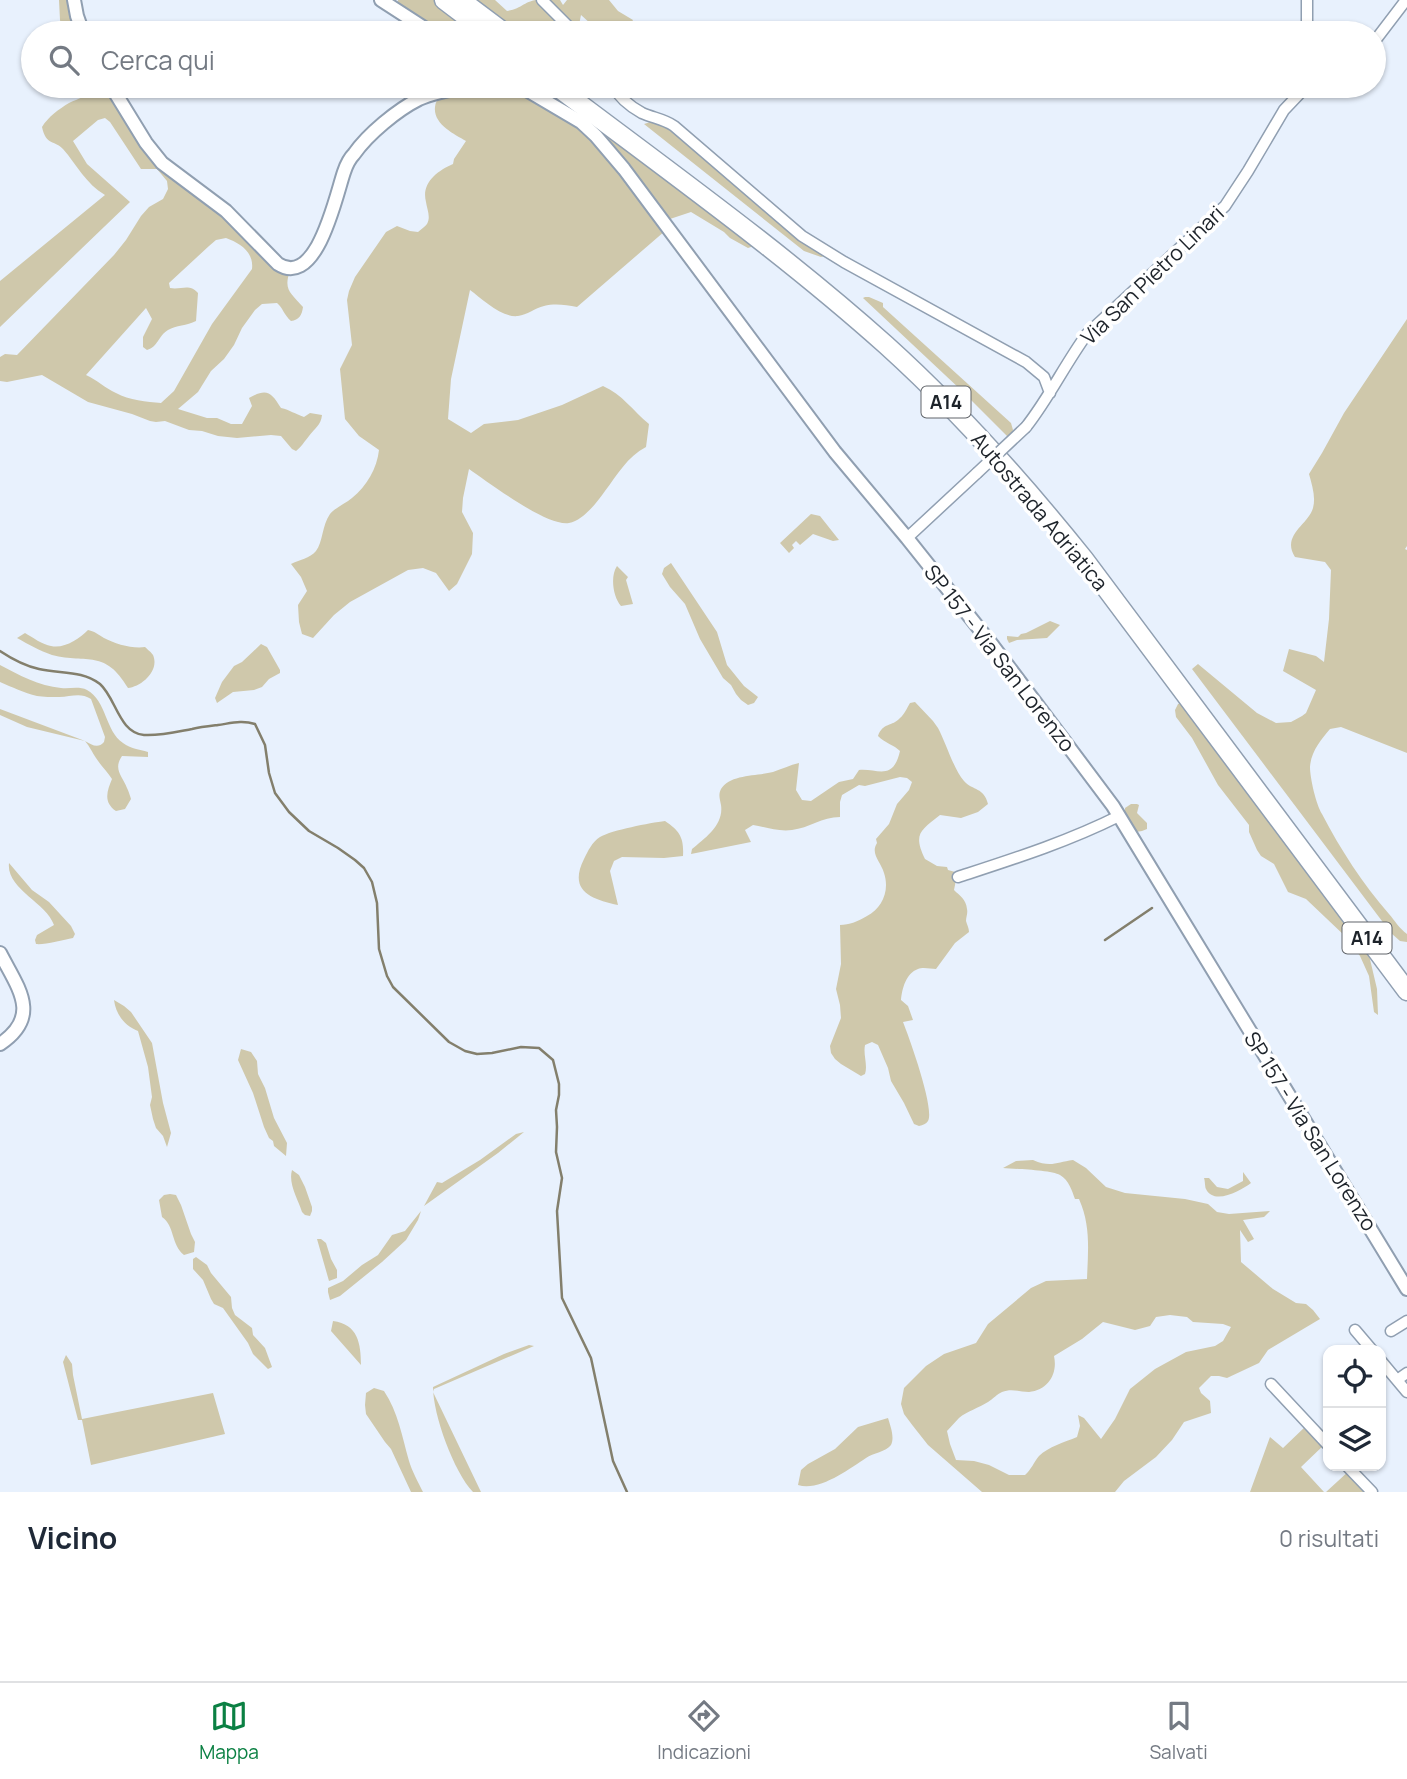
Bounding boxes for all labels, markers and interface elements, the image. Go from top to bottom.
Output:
search box [21,21,1386,98]
icon: search [45,41,83,79]
text: Cerca qui [101,42,215,78]
street label: Via San Pietro Linari [1074,199,1230,351]
road number: A14 [922,386,970,418]
street label: Autostrada Adriatica [965,426,1115,596]
street label: SP 157 - Via San Lorenzo [918,559,1082,757]
road number: A14 [1342,922,1392,954]
street label: SP 157 - Via San Lorenzo [1238,1026,1384,1236]
map controls [1323,1345,1386,1471]
button: locate [1323,1345,1386,1408]
button: layers [1323,1408,1386,1471]
text: Vicino [28,1517,117,1558]
text: 0 risultati [1279,1522,1379,1554]
tab: Mappa [199,1697,259,1765]
tab: Indicazioni [657,1697,751,1765]
tab: Salvati [1149,1697,1208,1765]

